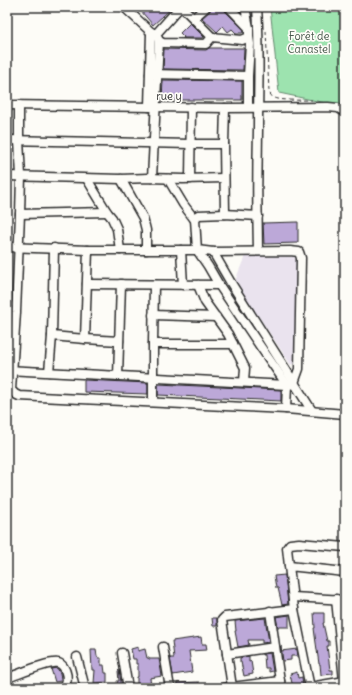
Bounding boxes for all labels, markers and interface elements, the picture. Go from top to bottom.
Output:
park label: Forêt de Canastel [287,29,331,56]
street label: rue y [156,89,182,103]

